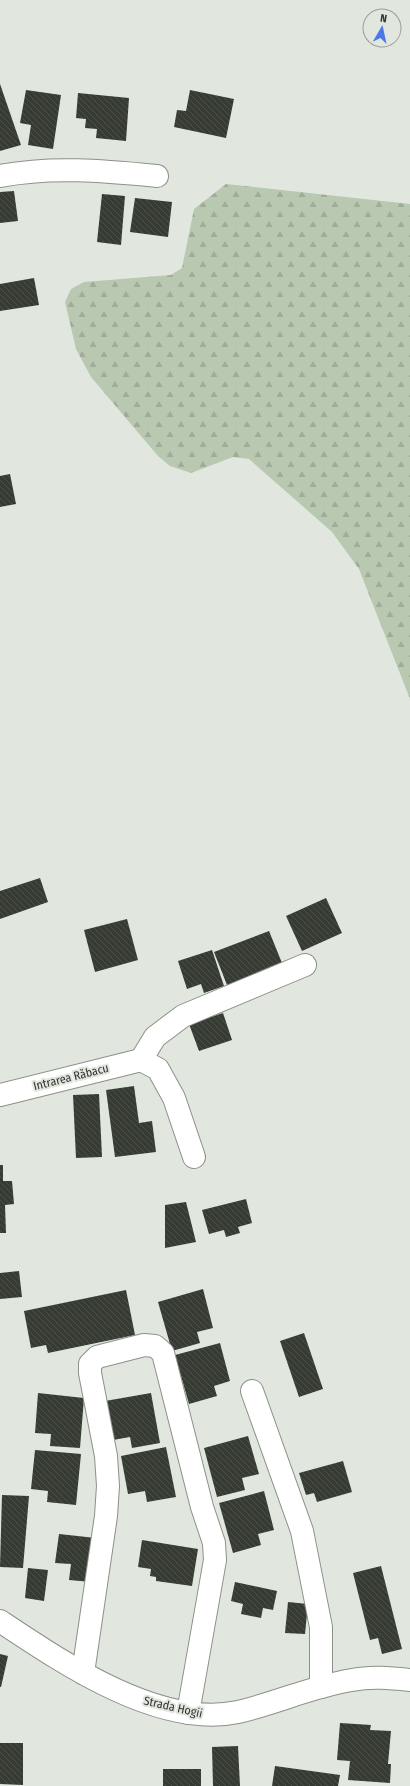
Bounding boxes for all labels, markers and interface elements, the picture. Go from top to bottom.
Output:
north arrow [362,8,402,48]
text: N [379,12,388,26]
street label: Intrarea Răbacu [32,1061,110,1093]
street label: Strada Hogii [142,1693,204,1721]

